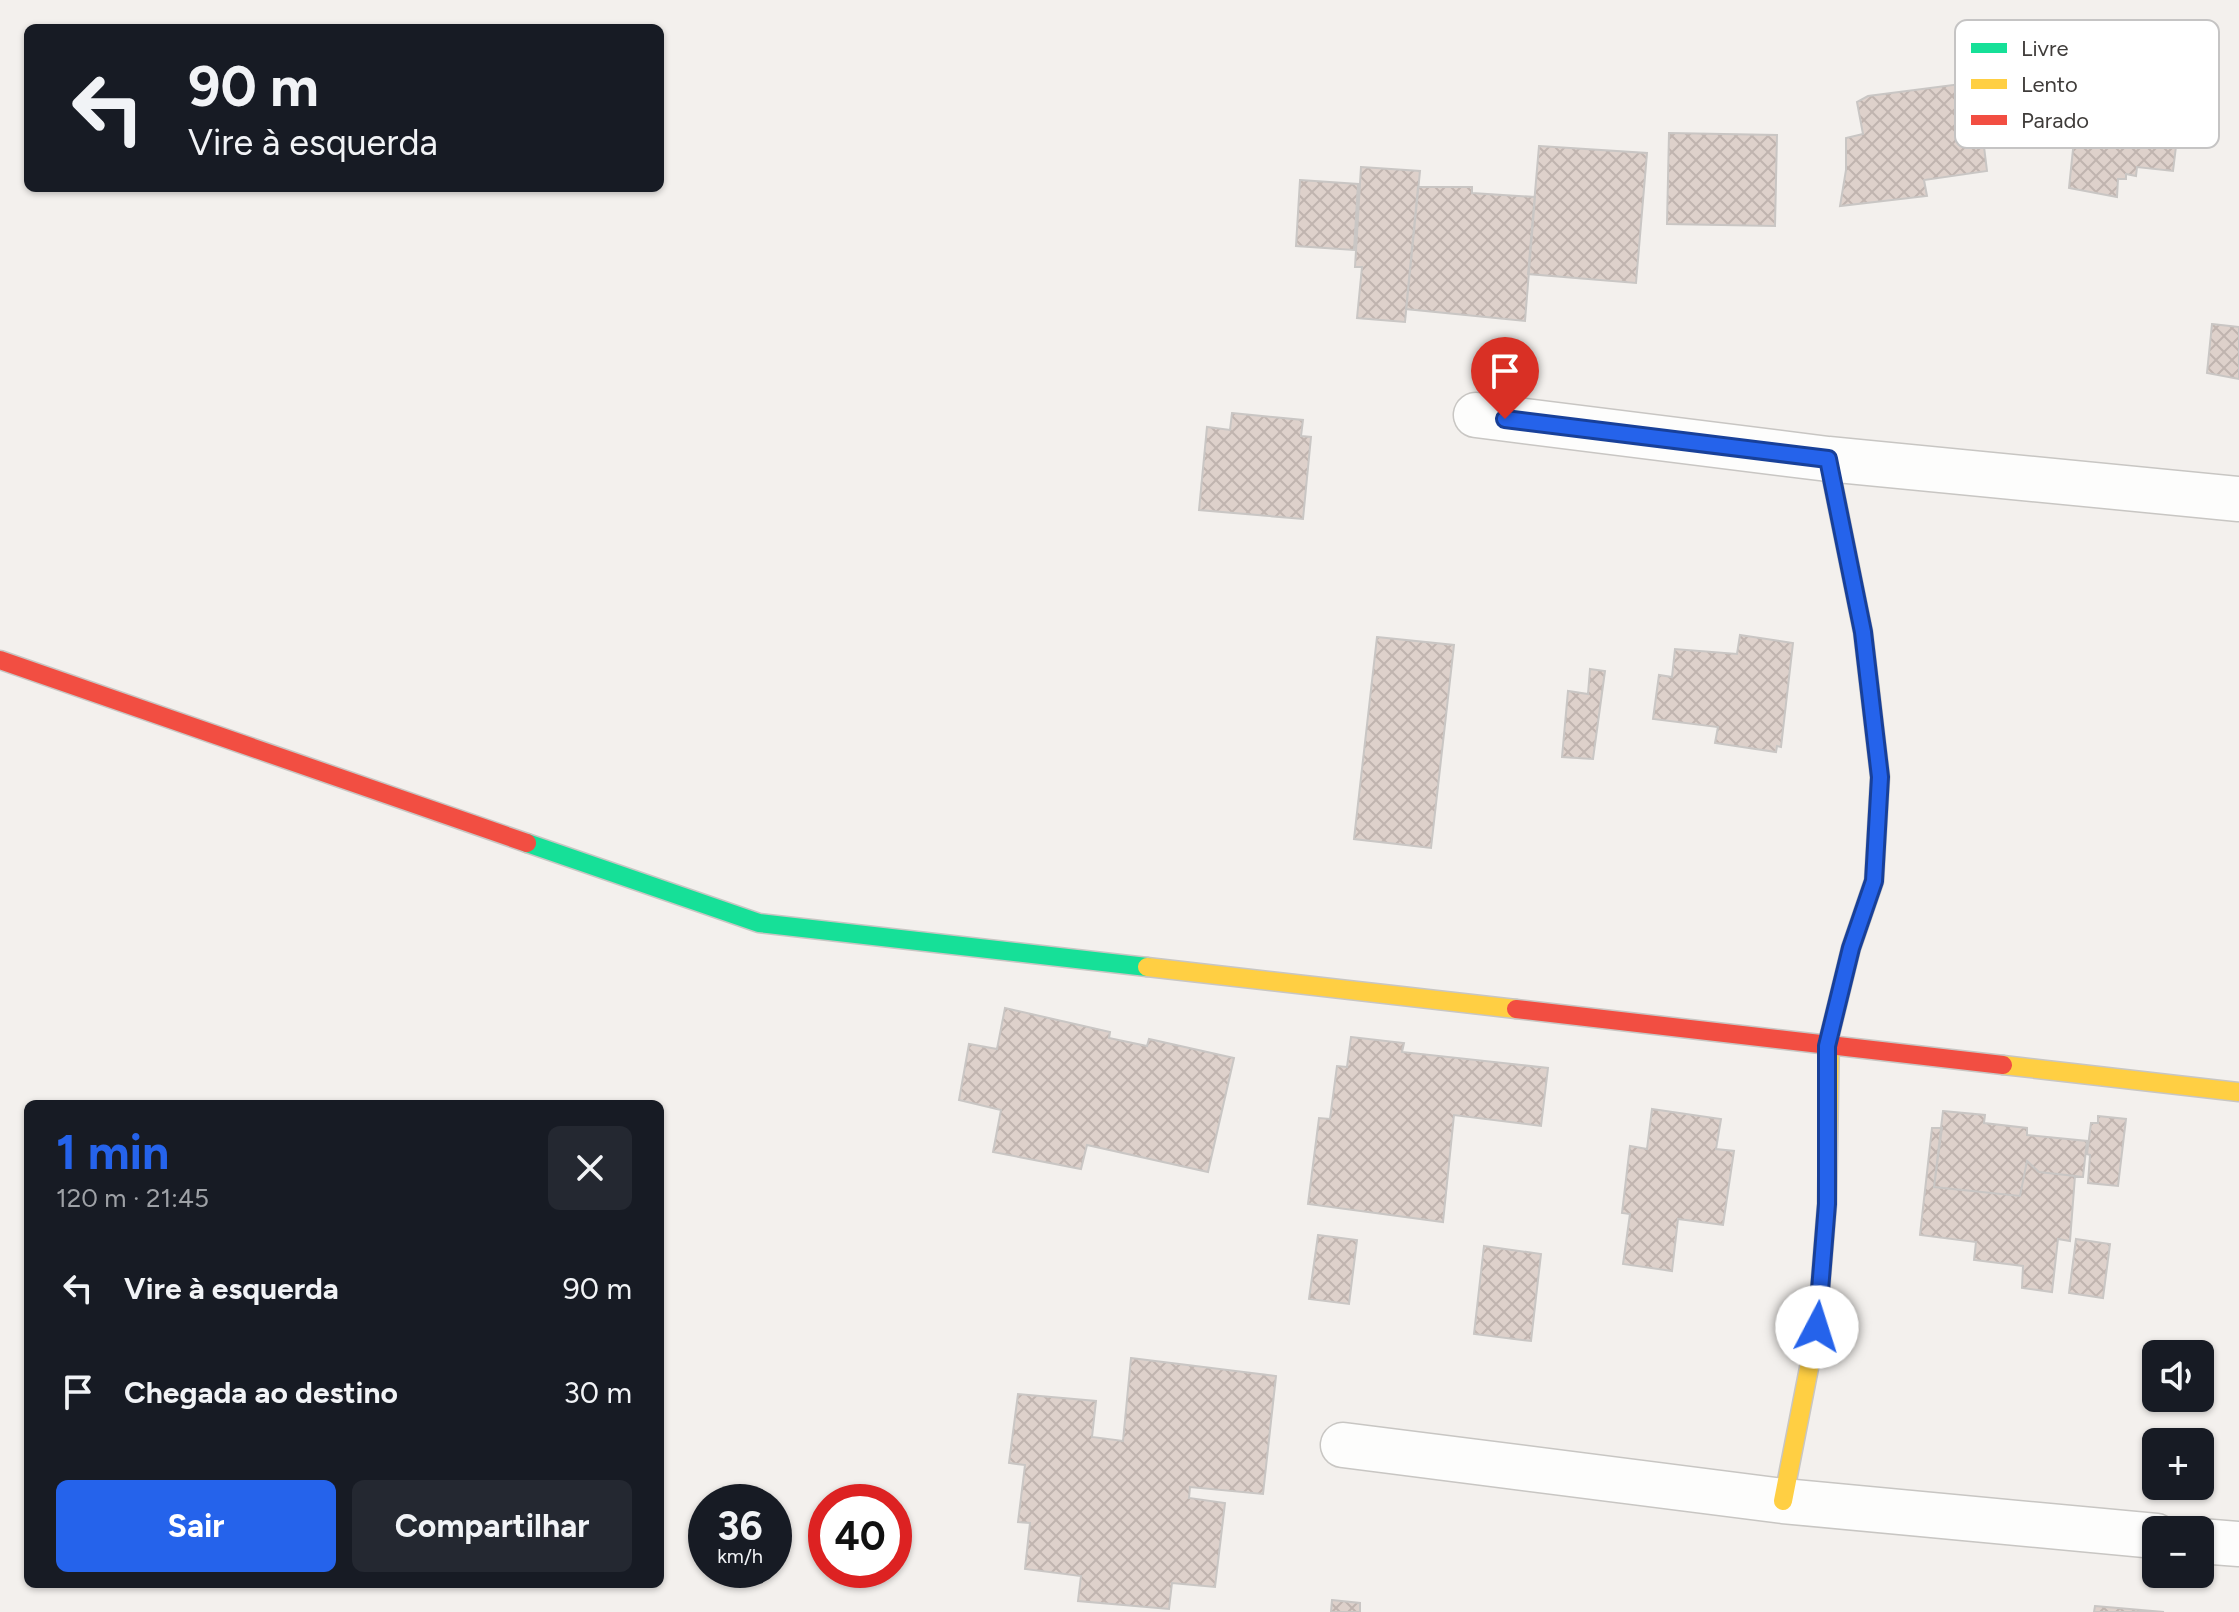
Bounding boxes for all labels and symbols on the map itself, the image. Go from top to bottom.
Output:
legend [1955,20,2219,148]
text: Livre [2021,35,2068,62]
text: Lento [2021,71,2078,98]
text: Parado [2021,107,2089,134]
pin [1471,337,1539,419]
position arrow [1775,1285,1859,1369]
speed limit sign: 40 [808,1484,912,1588]

